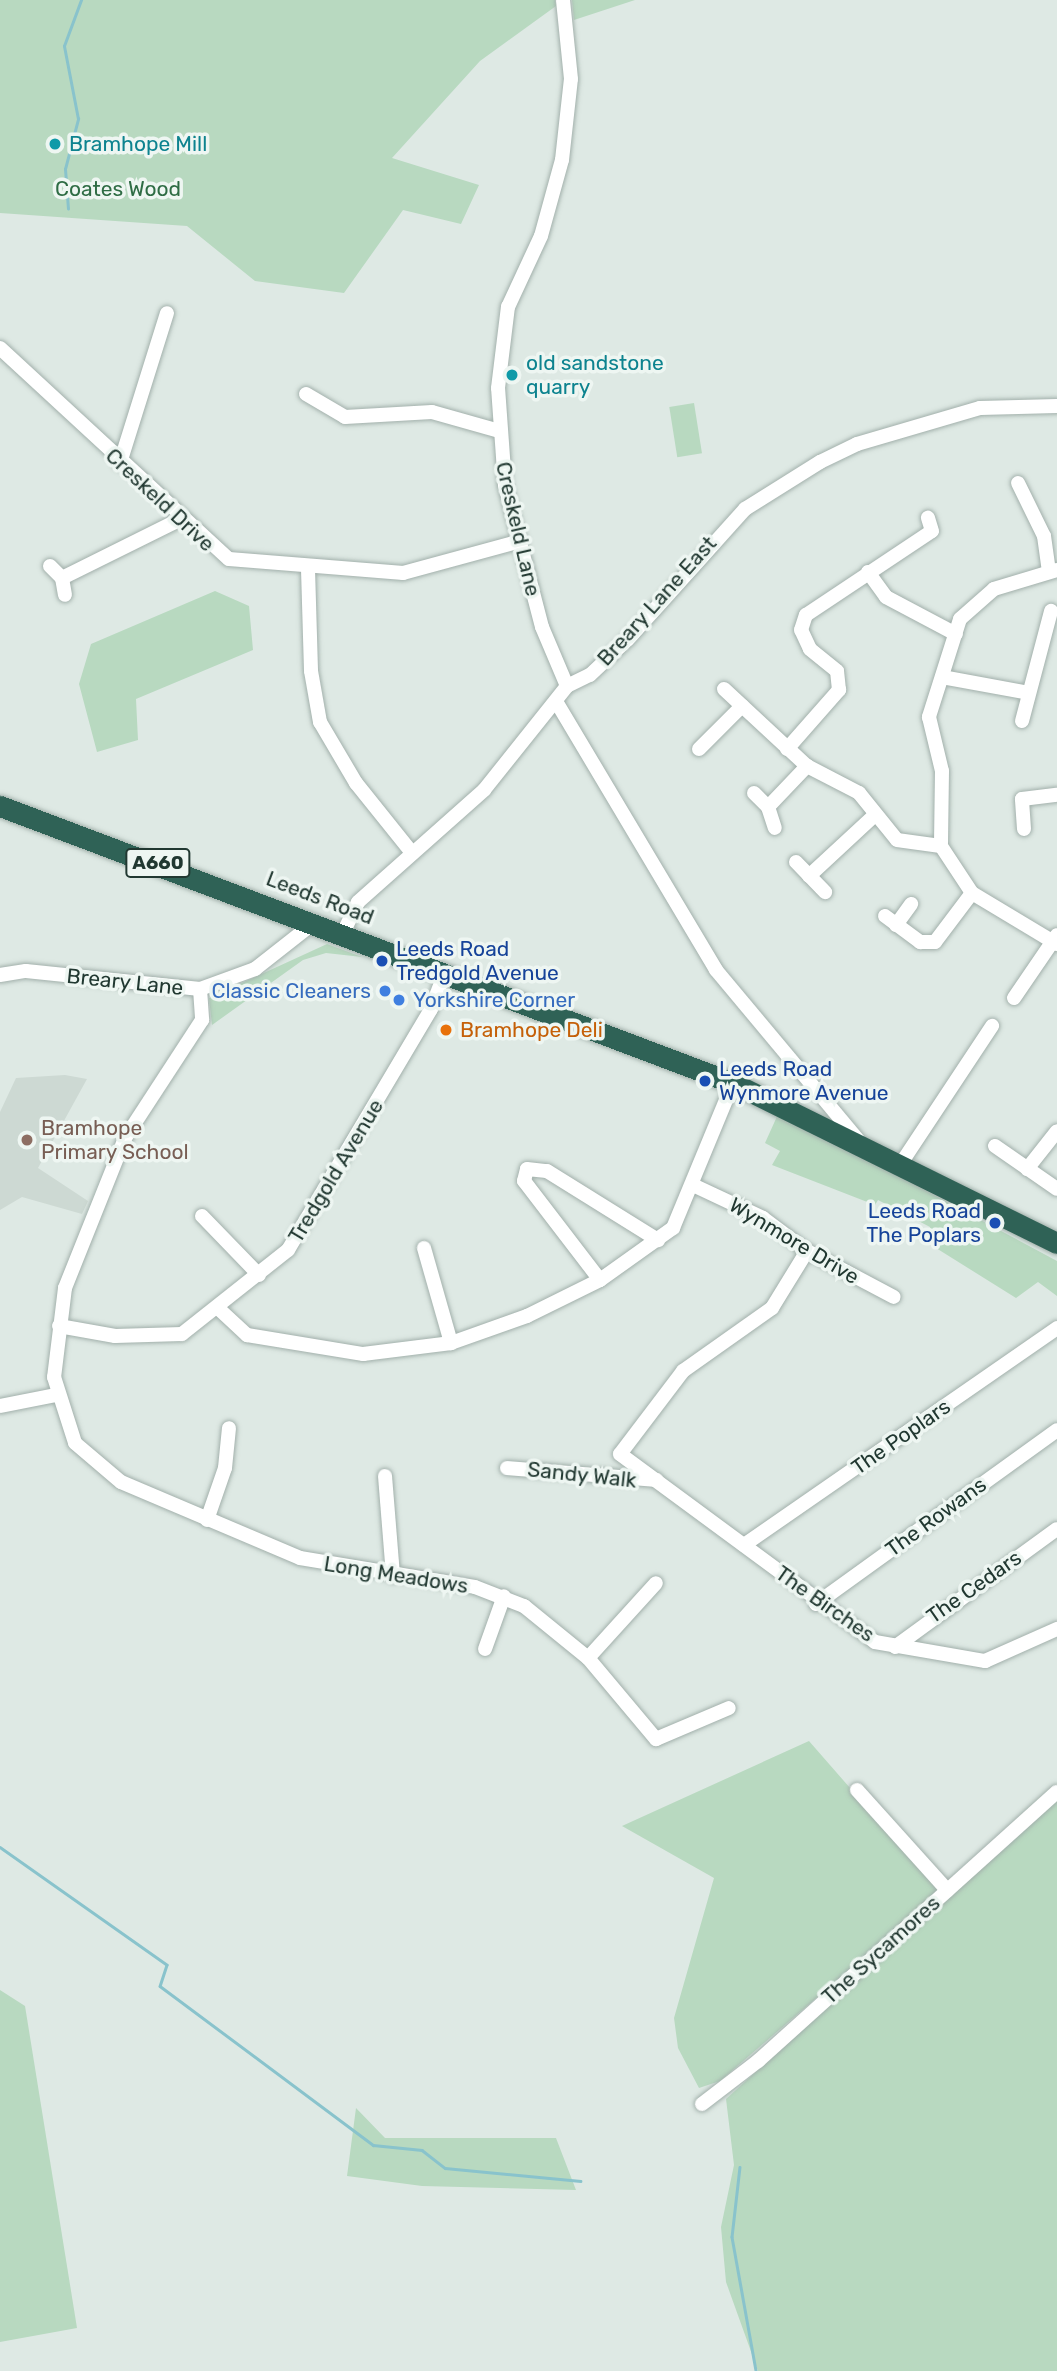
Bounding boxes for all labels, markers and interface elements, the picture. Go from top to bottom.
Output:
place label: Bramhope Mill [69,131,207,157]
marker: Bramhope Mill [47,136,63,152]
park label: Coates Wood [55,176,181,202]
place label: old sandstone quarry [526,350,664,400]
marker: old sandstone quarry [504,367,520,383]
street label: Creskeld Drive [100,443,220,557]
street label: Creskeld Lane [490,459,546,599]
street label: Breary Lane East [592,531,722,671]
road number: A660 [125,848,191,878]
street label: Leeds Road [263,866,377,930]
place label: Leeds Road Tredgold Avenue [396,936,559,986]
marker: Leeds Road Tredgold Avenue [374,953,390,969]
street label: Breary Lane [65,963,185,1001]
place label: Classic Cleaners [211,978,371,1004]
marker: Classic Cleaners [377,983,393,999]
place label: Yorkshire Corner [413,987,575,1013]
marker: Yorkshire Corner [391,992,407,1008]
place label: Bramhope Deli [460,1017,603,1043]
marker: Bramhope Deli [438,1022,454,1038]
place label: Leeds Road Wynmore Avenue [719,1056,889,1106]
marker: Leeds Road Wynmore Avenue [697,1073,713,1089]
street label: Tredgold Avenue [283,1094,389,1248]
place label: Bramhope Primary School [41,1115,189,1165]
marker: Bramhope Primary School [19,1132,35,1148]
street label: Wynmore Drive [724,1192,864,1290]
place label: Leeds Road The Poplars [866,1198,981,1248]
marker: Leeds Road The Poplars [987,1215,1003,1231]
street label: The Poplars [847,1394,955,1480]
street label: Sandy Walk [526,1457,638,1493]
street label: The Rowans [881,1472,991,1562]
street label: The Cedars [922,1545,1026,1629]
street label: Long Meadows [322,1551,470,1599]
street label: The Birches [771,1561,879,1647]
street label: The Sycamores [817,1891,945,2009]

